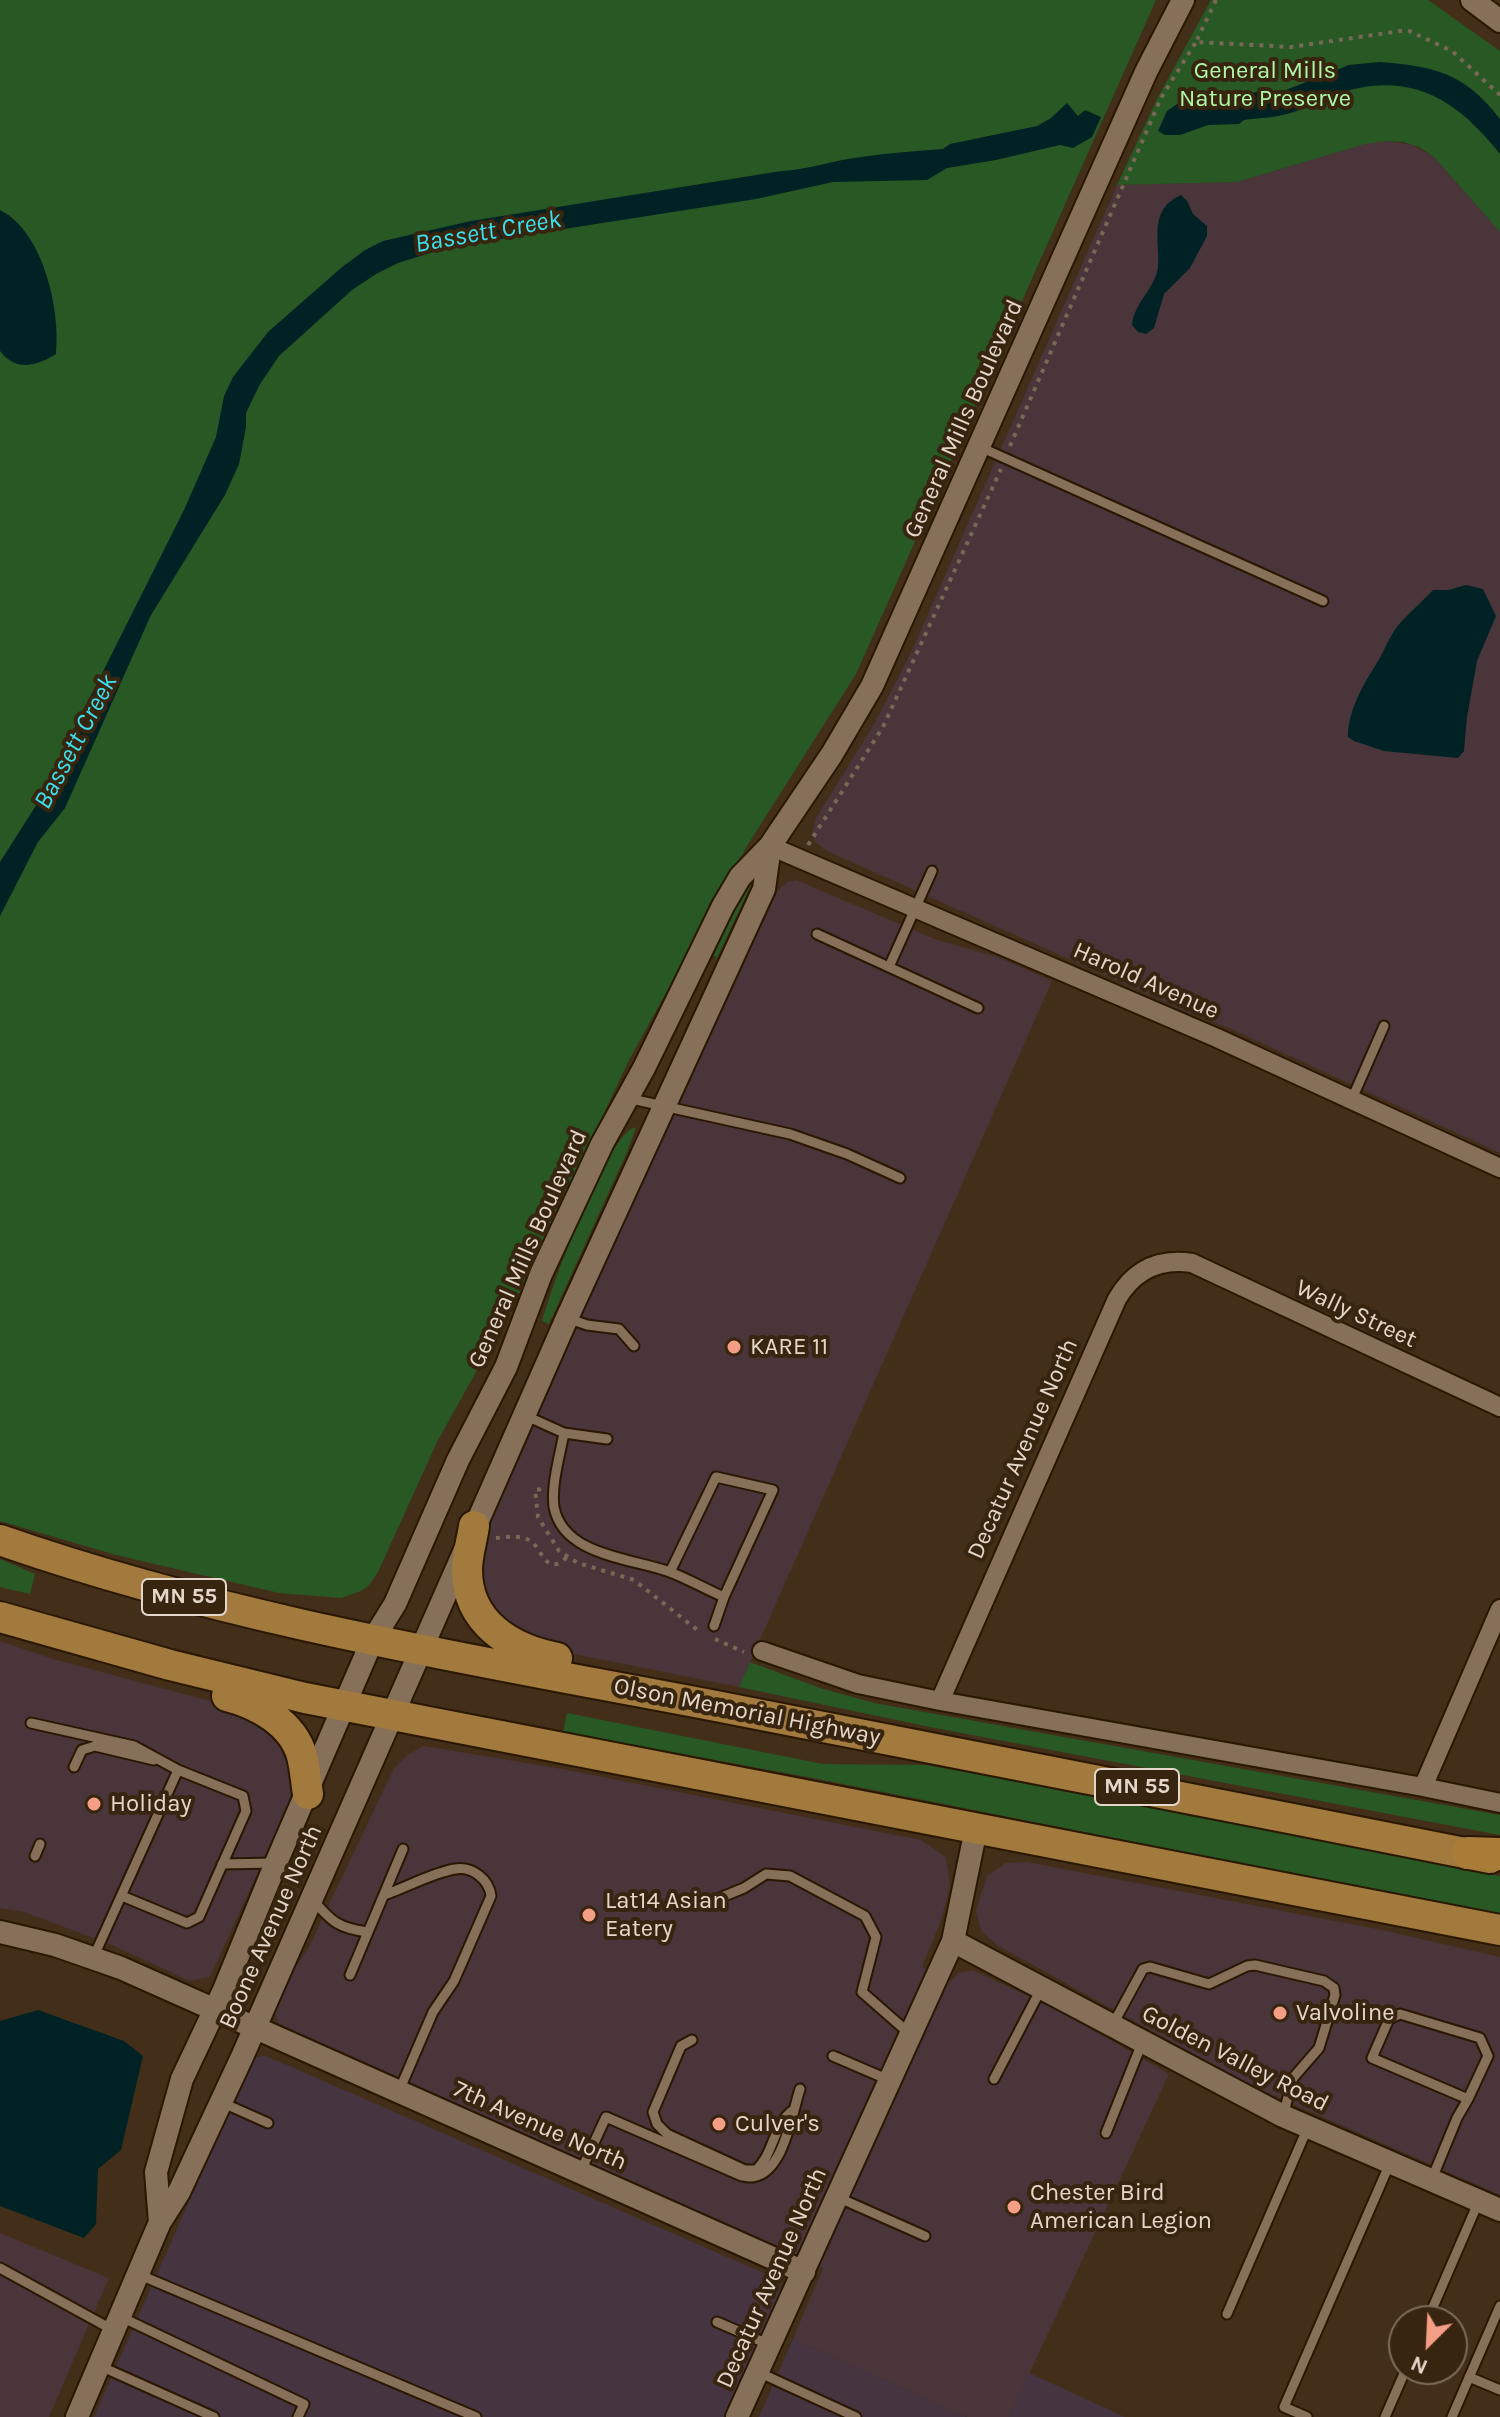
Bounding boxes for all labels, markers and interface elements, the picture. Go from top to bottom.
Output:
park label: General Mills Nature Preserve [1179,57,1351,113]
water label: Bassett Creek [412,204,564,260]
street label: General Mills Boulevard [898,295,1030,543]
water label: Bassett Creek [27,669,125,815]
street label: Harold Avenue [1069,936,1223,1026]
street label: General Mills Boulevard [462,1125,594,1373]
street label: Wally Street [1291,1273,1421,1355]
place label: KARE 11 [750,1333,828,1361]
street label: Decatur Avenue North [961,1334,1085,1564]
marker: KARE 11 [725,1338,743,1356]
road number: MN 55 [142,1579,226,1615]
street label: Olson Memorial Highway [611,1672,883,1752]
road number: MN 55 [1095,1769,1179,1805]
place label: Holiday [110,1790,192,1818]
marker: Holiday [85,1795,103,1813]
street label: Boone Avenue North [213,1821,329,2033]
place label: Lat14 Asian Eatery [605,1887,727,1943]
marker: Lat14 Asian Eatery [580,1906,598,1924]
street label: Golden Valley Road [1137,1999,1333,2119]
place label: Valvoline [1296,1999,1395,2027]
marker: Valvoline [1271,2004,1289,2022]
street label: 7th Avenue North [449,2075,631,2177]
place label: Culver's [735,2110,820,2138]
marker: Culver's [710,2115,728,2133]
street label: Decatur Avenue North [710,2163,834,2393]
place label: Chester Bird American Legion [1030,2179,1212,2235]
marker: Chester Bird American Legion [1005,2198,1023,2216]
north arrow [1388,2305,1468,2385]
text: N [1407,2350,1432,2380]

